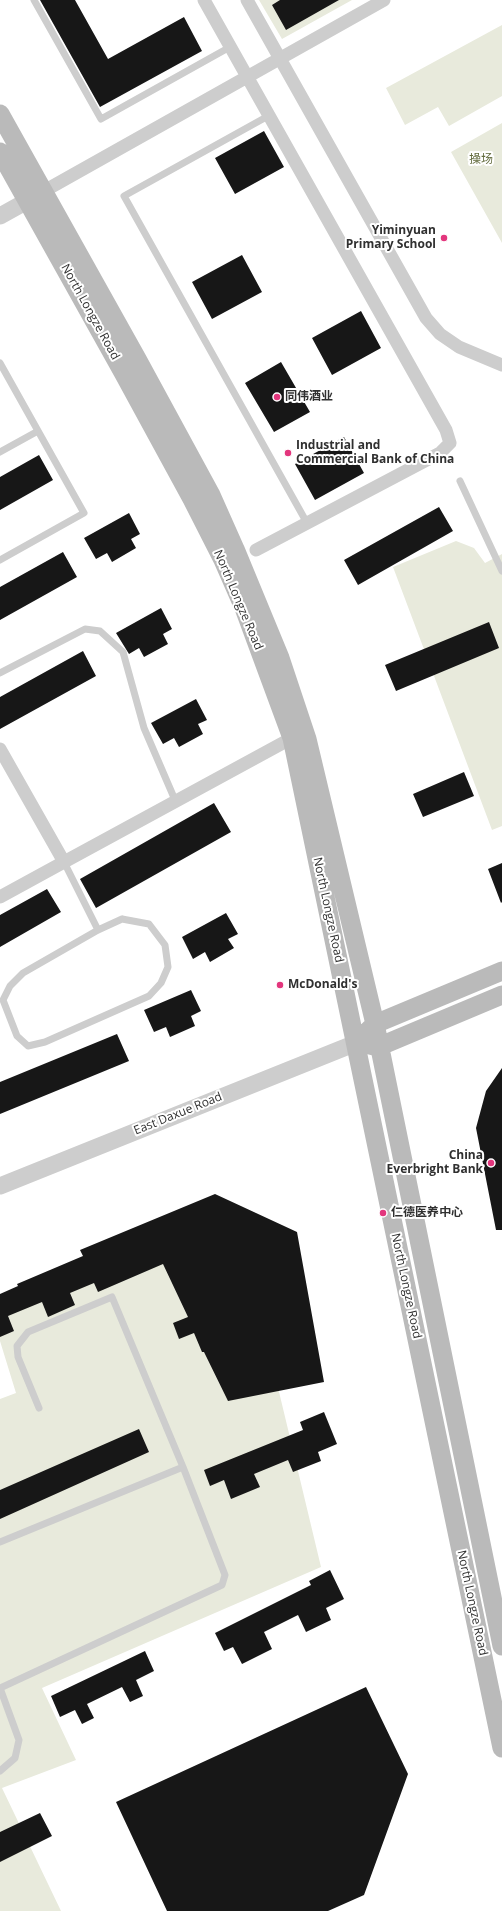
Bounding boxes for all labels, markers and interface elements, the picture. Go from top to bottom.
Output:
park label: 操场 [469,153,493,167]
place label: Yiminyuan Primary School [346,224,436,252]
marker: Yiminyuan Primary School [439,233,449,243]
street label: North Longze Road [58,262,122,362]
place label: 同伟酒业 [285,390,333,404]
marker: 同伟酒业 [272,392,282,402]
place label: Industrial and Commercial Bank of China [296,439,454,467]
marker: Industrial and Commercial Bank of China [283,448,293,458]
street label: North Longze Road [210,548,266,652]
street label: North Longze Road [310,856,346,964]
place label: McDonald's [288,978,357,992]
marker: McDonald's [275,980,285,990]
street label: East Daxue Road [132,1090,224,1138]
place label: China Everbright Bank [387,1149,483,1177]
marker: China Everbright Bank [486,1158,496,1168]
place label: 仁德医养中心 [391,1206,463,1220]
marker: 仁德医养中心 [378,1208,388,1218]
street label: North Longze Road [388,1232,424,1340]
street label: North Longze Road [454,1549,490,1657]

